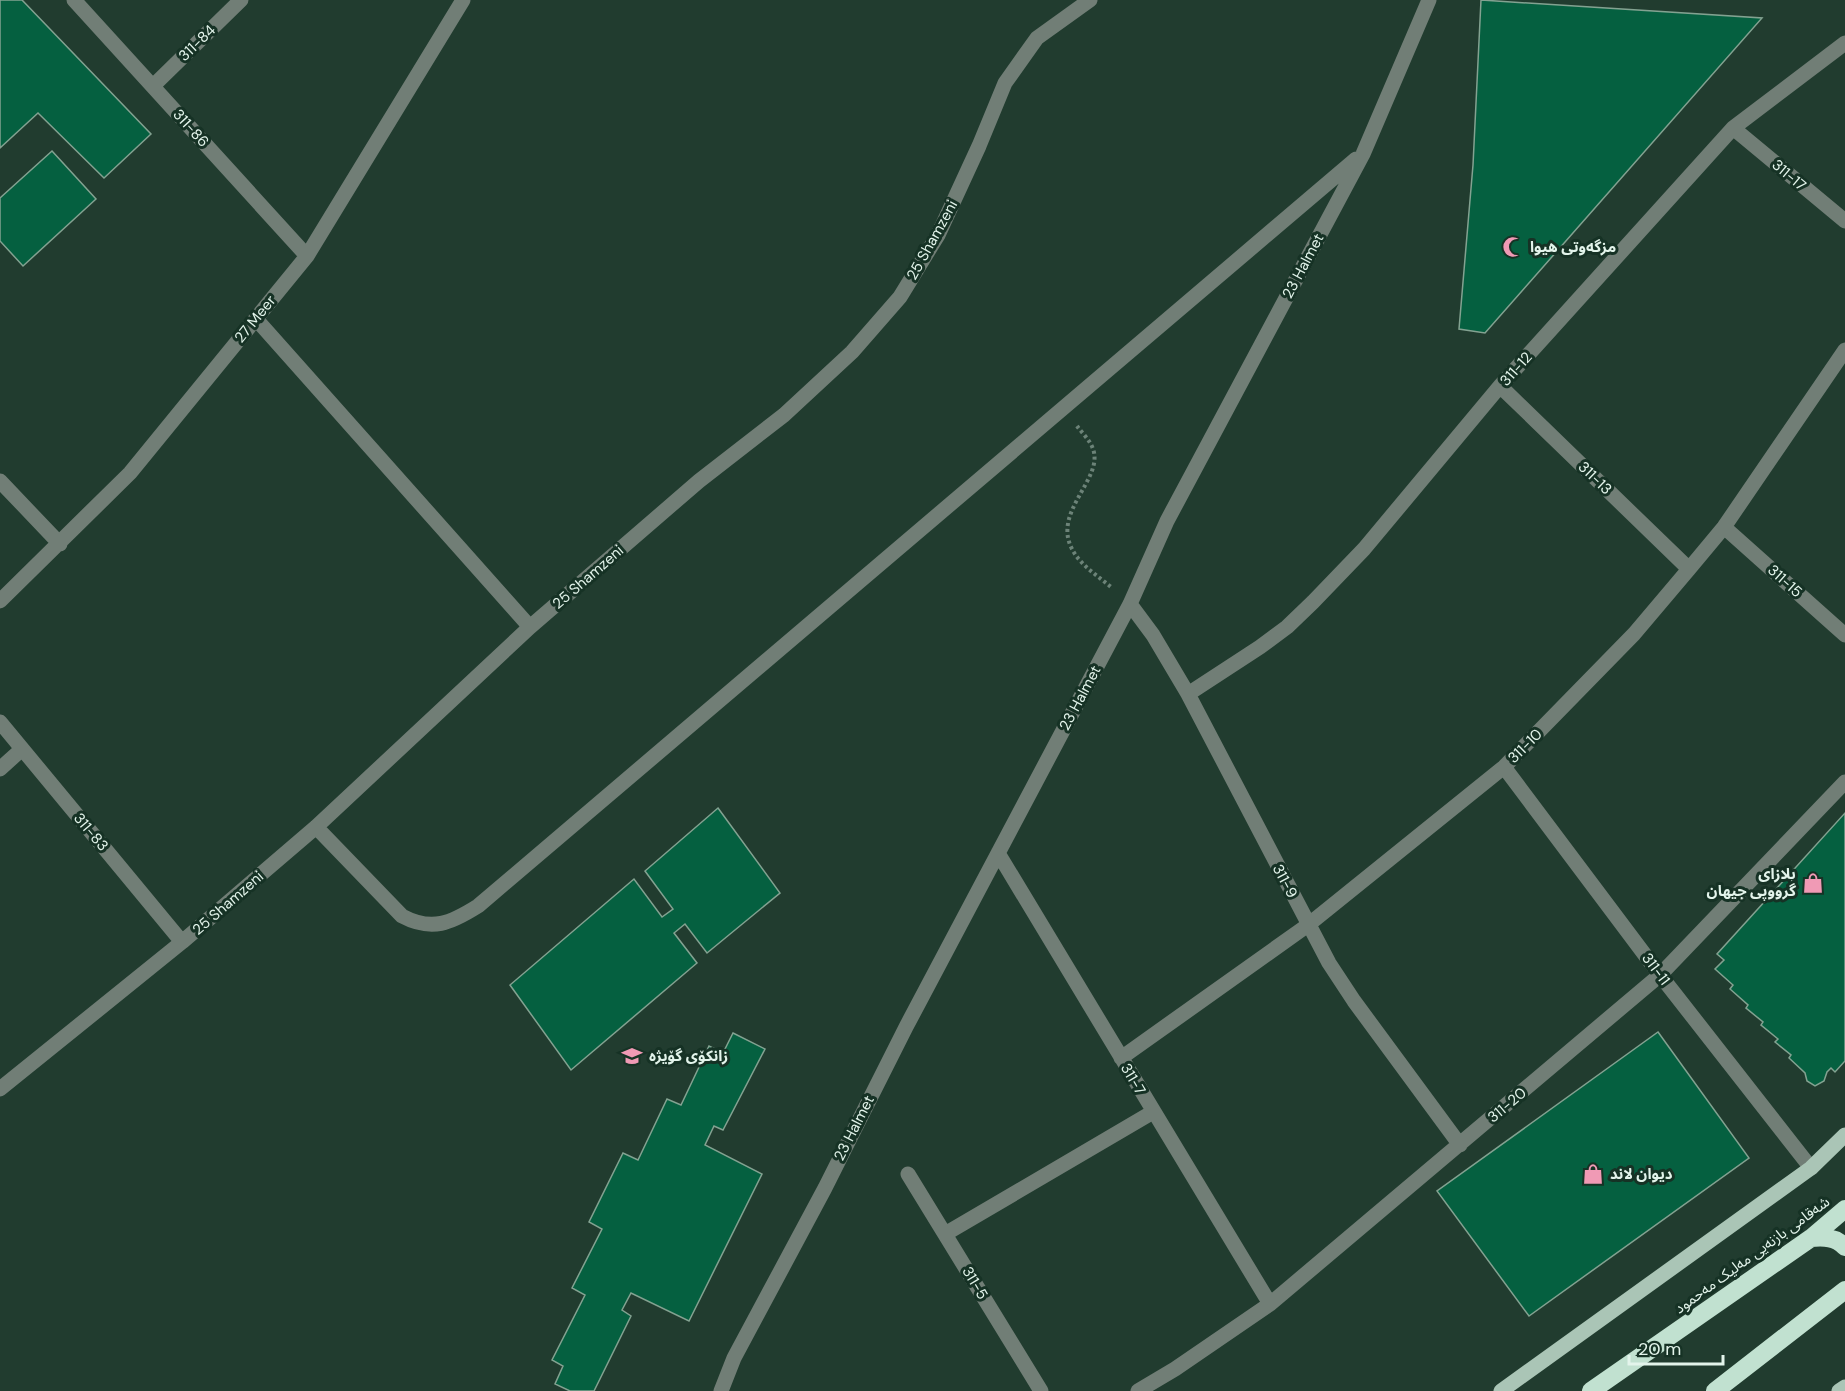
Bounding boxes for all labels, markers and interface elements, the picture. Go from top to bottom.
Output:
street label: 311-84 [174,20,220,66]
street label: 311-86 [169,105,213,151]
street label: 311-17 [1768,155,1810,195]
street label: 25 Shamzeni [902,197,962,283]
street label: 23 Halmet [1278,230,1328,302]
mosque icon: مزگەوتی هیوا [1501,235,1525,259]
place label: مزگەوتی هیوا [1530,237,1616,257]
street label: 27 Meer [230,291,281,347]
street label: 311-12 [1495,348,1537,390]
street label: 311-13 [1574,457,1616,499]
street label: 25 Shamzeni [548,541,628,613]
street label: 311-15 [1763,560,1807,602]
street label: 23 Halmet [1055,662,1105,734]
street label: 311-10 [1503,724,1547,768]
street label: 311-83 [69,809,113,855]
street label: 311-9 [1268,861,1302,901]
place label: پلازای گرووپی جیهان [1707,864,1796,901]
street label: 25 Shamzeni [188,867,268,939]
shop icon: پلازای گرووپی جیهان [1801,871,1825,895]
street label: 311-11 [1637,949,1675,989]
school or university icon: زانکۆی گۆیژە [620,1044,644,1068]
place label: زانکۆی گۆیژە [649,1046,728,1066]
street label: 311-7 [1116,1060,1150,1098]
street label: 311-20 [1483,1083,1531,1127]
street label: 23 Halmet [829,1092,879,1164]
shop icon: دیوان لاند [1581,1162,1605,1186]
place label: دیوان لاند [1610,1164,1673,1184]
street label: شەقامی بازنەیی مەلیک مەحمود [1670,1192,1834,1318]
street label: 311-5 [957,1263,993,1303]
scale bar [1629,1328,1724,1366]
text: 20 m [1638,1337,1681,1361]

